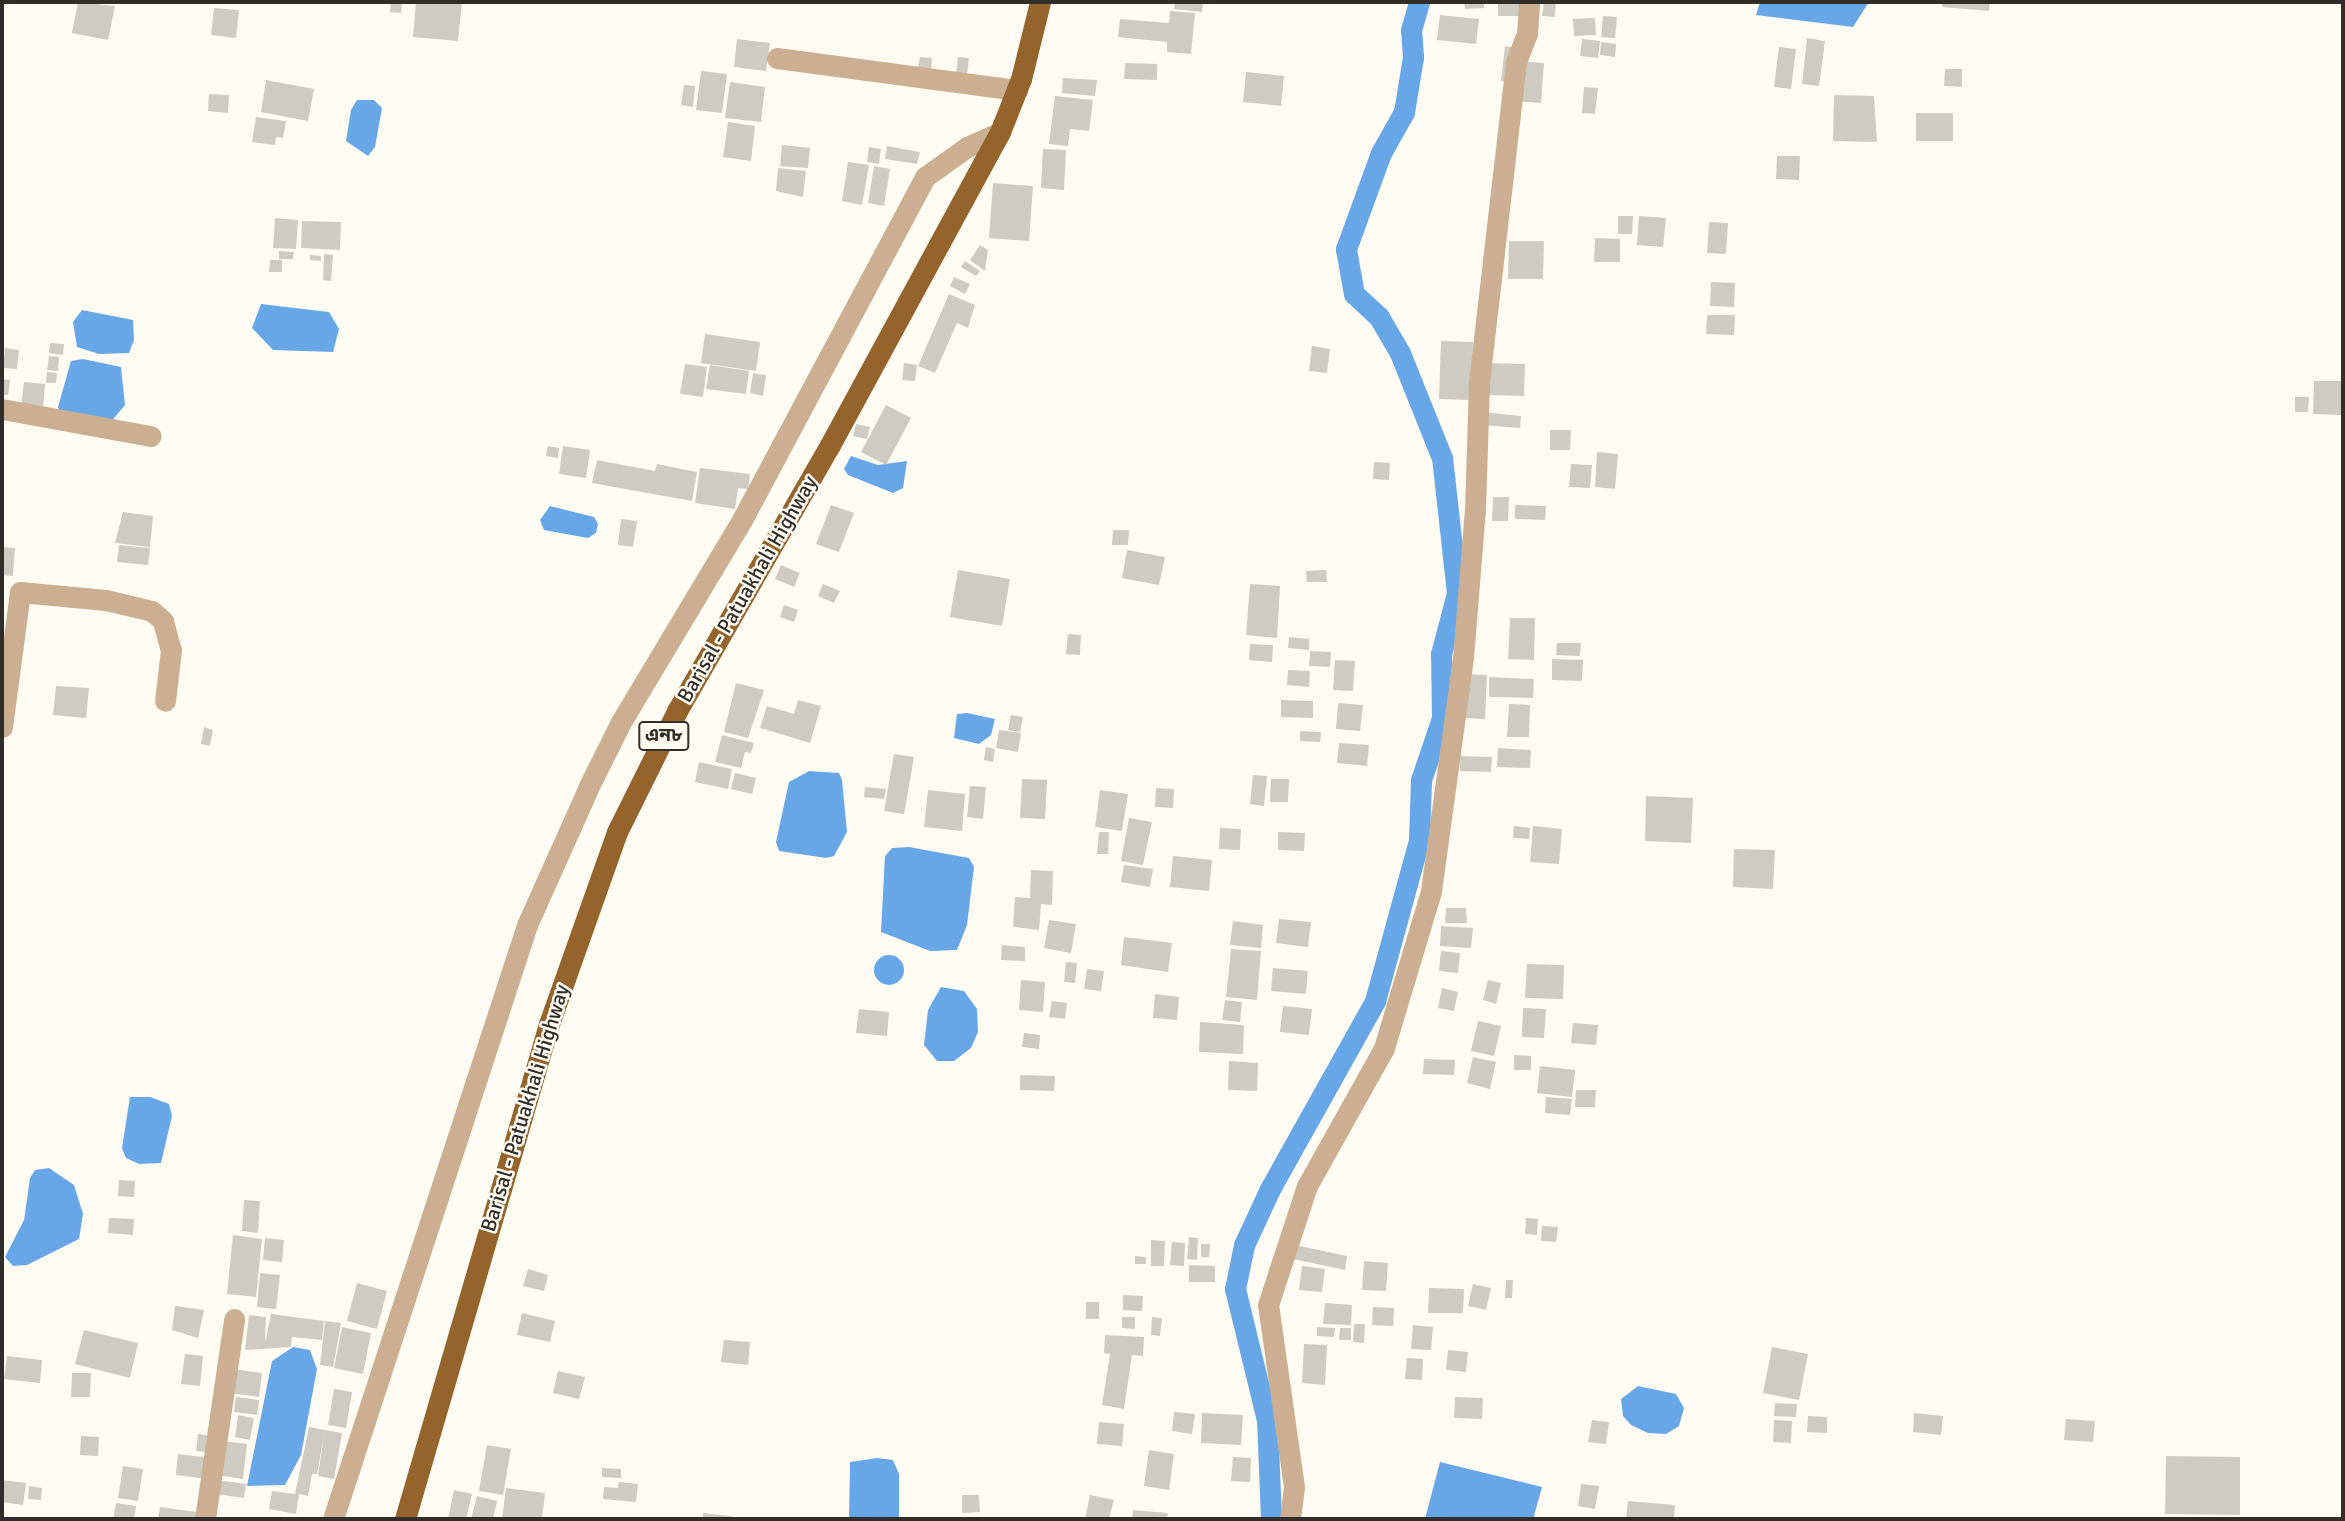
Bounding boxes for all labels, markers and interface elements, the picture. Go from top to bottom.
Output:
street label: Barisal - Patuakhali Highway [672,471,822,707]
road number: এন৮ [638,720,690,751]
street label: Barisal - Patuakhali Highway [475,981,575,1235]

